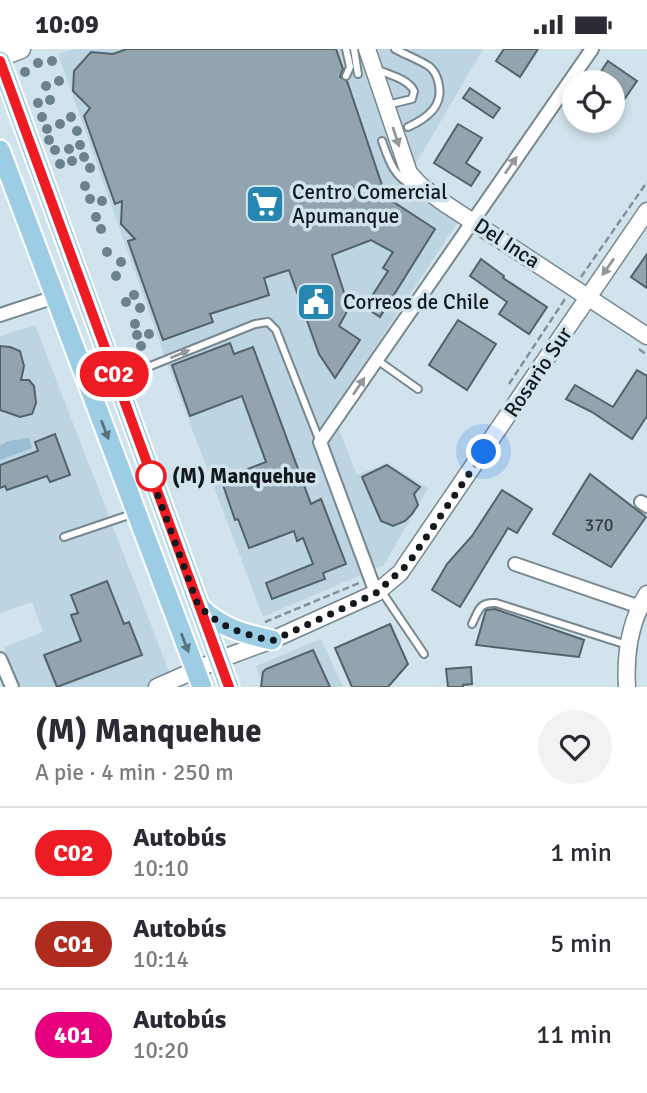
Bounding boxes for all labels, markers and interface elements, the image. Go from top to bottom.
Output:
text: 10:09 [35,9,99,41]
map controls [562,70,625,133]
button: locate [562,70,625,133]
one-way arrow [391,127,402,148]
one-way arrow [504,156,518,174]
place label: Centro Comercial Apumanque [292,179,447,229]
supermarket icon: Centro Comercial Apumanque [244,183,286,225]
street label: Del Inca [469,212,545,274]
one-way arrow [601,258,615,276]
public building icon: Correos de Chile [295,281,337,323]
place label: Correos de Chile [343,289,489,315]
street label: Rosario Sur [498,322,578,422]
one-way arrow [169,349,190,360]
line badge: C02 [74,351,154,397]
text: C02 [94,359,134,389]
one-way arrow [352,376,365,396]
one-way arrow [100,419,111,440]
your location [466,434,501,469]
marker: (M) Manquehue [136,461,166,491]
place label: (M) Manquehue [172,463,316,489]
house number: 370 [584,514,614,536]
one-way arrow [180,632,191,653]
button: heart [538,710,612,784]
text: (M) Manquehue [35,711,262,752]
text: A pie · 4 min · 250 m [35,758,234,787]
text: Autobús [133,822,226,854]
text: 1 min [550,837,612,869]
text: C02 [53,838,94,868]
text: 10:10 [133,854,189,883]
text: Autobús [133,913,226,945]
text: 5 min [550,928,612,960]
text: C01 [53,929,94,959]
text: 10:14 [133,945,189,974]
text: Autobús [133,1004,226,1036]
text: 11 min [536,1019,612,1051]
text: 401 [54,1020,93,1050]
text: 10:20 [133,1036,189,1065]

